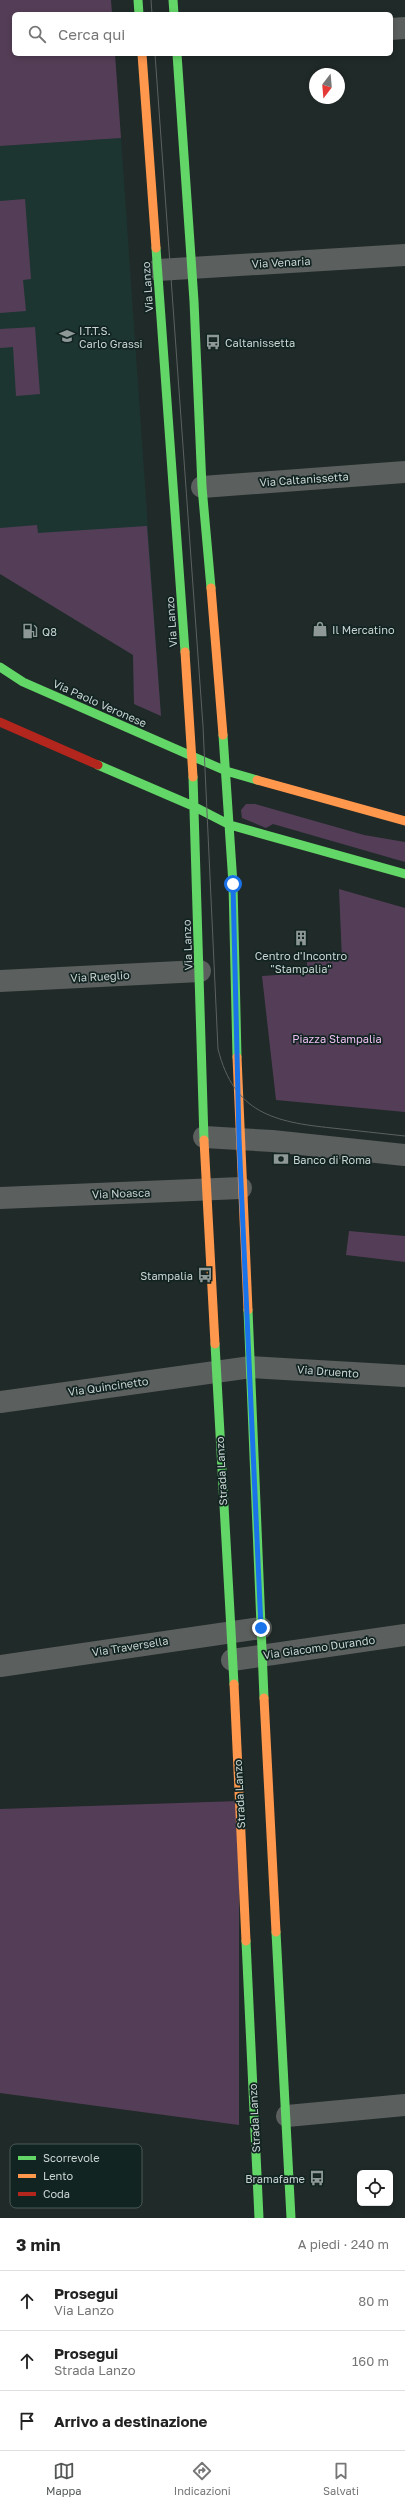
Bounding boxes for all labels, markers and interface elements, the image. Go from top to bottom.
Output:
search box [12,12,393,56]
icon: search [26,23,48,45]
text: Cerca qui [58,25,125,43]
north arrow [309,68,345,104]
street label: Via Venaria [251,254,311,270]
street label: Via Lanzo [139,261,155,313]
place label: I.T.T.S. Carlo Grassi [79,324,143,350]
school or university icon: I.T.T.S. Carlo Grassi [58,327,76,345]
bus stop icon: Caltanissetta [204,333,222,351]
place label: Caltanissetta [225,336,295,349]
street label: Via Caltanissetta [259,469,349,489]
street label: Via Lanzo [163,596,179,648]
shop icon: Il Mercatino [311,620,329,638]
fuel station icon: Q8 [21,622,39,640]
place label: Il Mercatino [332,623,395,636]
place label: Q8 [42,625,57,638]
street label: Via Paolo Veronese [51,676,149,730]
route start [224,875,242,893]
street label: Via Lanzo [180,919,194,971]
building icon: Centro d'Incontro "Stampalia" [292,929,310,947]
place label: Centro d'Incontro "Stampalia" [255,949,348,975]
street label: Via Rueglio [70,968,130,984]
park label: Piazza Stampalia [292,1032,382,1045]
bank icon: Banco di Roma [272,1150,290,1168]
place label: Banco di Roma [293,1153,371,1166]
street label: Via Noasca [92,1185,150,1201]
bus stop icon: Stampalia [196,1266,214,1284]
place label: Stampalia [140,1269,193,1282]
street label: Via Druento [297,1362,360,1380]
street label: Via Quincinetto [67,1374,149,1398]
street label: Strada Lanzo [213,1436,229,1506]
route end [252,1619,270,1637]
street label: Via Giacomo Durando [262,1633,376,1661]
street label: Via Traversella [91,1634,169,1658]
street label: Strada Lanzo [231,1759,247,1829]
street label: Strada Lanzo [246,2083,262,2153]
legend [10,2144,142,2208]
text: Scorrevole [43,2151,100,2164]
text: Lento [43,2169,74,2182]
bus stop icon: Bramafame [308,2169,326,2187]
map controls [357,2170,393,2206]
button: locate [357,2170,393,2206]
place label: Bramafame [245,2172,305,2185]
text: Coda [43,2187,70,2200]
text: 3 min [16,2234,60,2255]
text: A piedi · 240 m [298,2236,389,2252]
text: Prosegui [54,2284,118,2302]
icon: ahead [16,2290,38,2312]
text: 80 m [358,2293,389,2309]
text: Via Lanzo [54,2302,114,2318]
text: Prosegui [54,2344,118,2362]
icon: ahead [16,2350,38,2372]
text: 160 m [352,2353,389,2369]
text: Strada Lanzo [54,2362,135,2378]
icon: arrive [16,2410,38,2432]
text: Arrivo a destinazione [54,2412,207,2430]
tab: Mappa [46,2460,82,2497]
tab: Indicazioni [174,2460,231,2497]
tab: Salvati [323,2460,359,2497]

